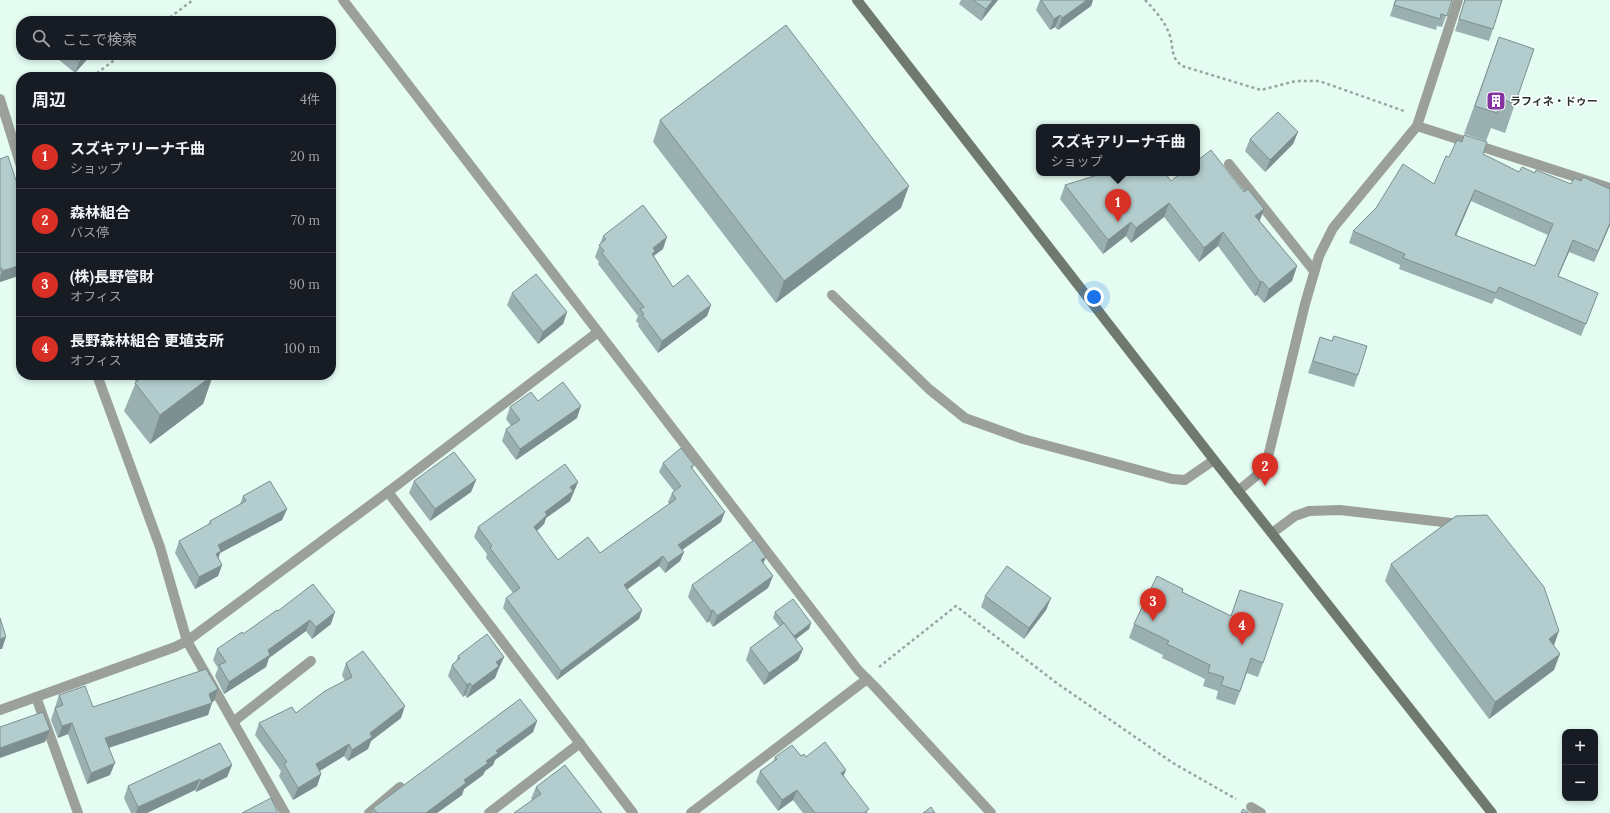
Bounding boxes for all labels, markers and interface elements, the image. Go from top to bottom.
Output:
search box [16,16,336,60]
icon: search [30,27,52,49]
text: ここで検索 [62,30,137,49]
text: 周辺 [32,89,66,111]
building icon: ラフィネ・ドゥー [1485,90,1507,112]
text: 4件 [300,91,320,108]
place label: ラフィネ・ドゥー [1510,94,1598,108]
popup [1036,124,1200,176]
text: スズキアリーナ千曲 [1050,132,1186,151]
text: スズキアリーナ千曲 [70,139,205,158]
text: 1 [42,148,48,165]
text: 20 m [290,148,320,165]
text: ショップ [1050,153,1103,170]
text: ショップ [70,160,122,177]
pin: 1 [1105,189,1131,222]
text: 森林組合 [70,203,130,222]
text: 2 [42,212,48,229]
text: 70 m [291,212,320,229]
text: バス停 [70,224,109,241]
text: (株)長野管財 [70,267,154,286]
text: 3 [41,276,49,293]
text: 90 m [289,276,320,293]
your location [1084,287,1104,307]
text: オフィス [70,288,122,305]
text: 長野森林組合 更埴支所 [70,331,224,350]
text: 4 [41,340,49,357]
text: 100 m [284,340,320,357]
text: オフィス [70,352,122,369]
pin: 2 [1252,453,1278,486]
pin: 3 [1140,588,1166,621]
pin: 4 [1229,612,1255,645]
map controls [1562,729,1598,801]
button: + [1562,729,1598,765]
button: − [1562,765,1598,801]

